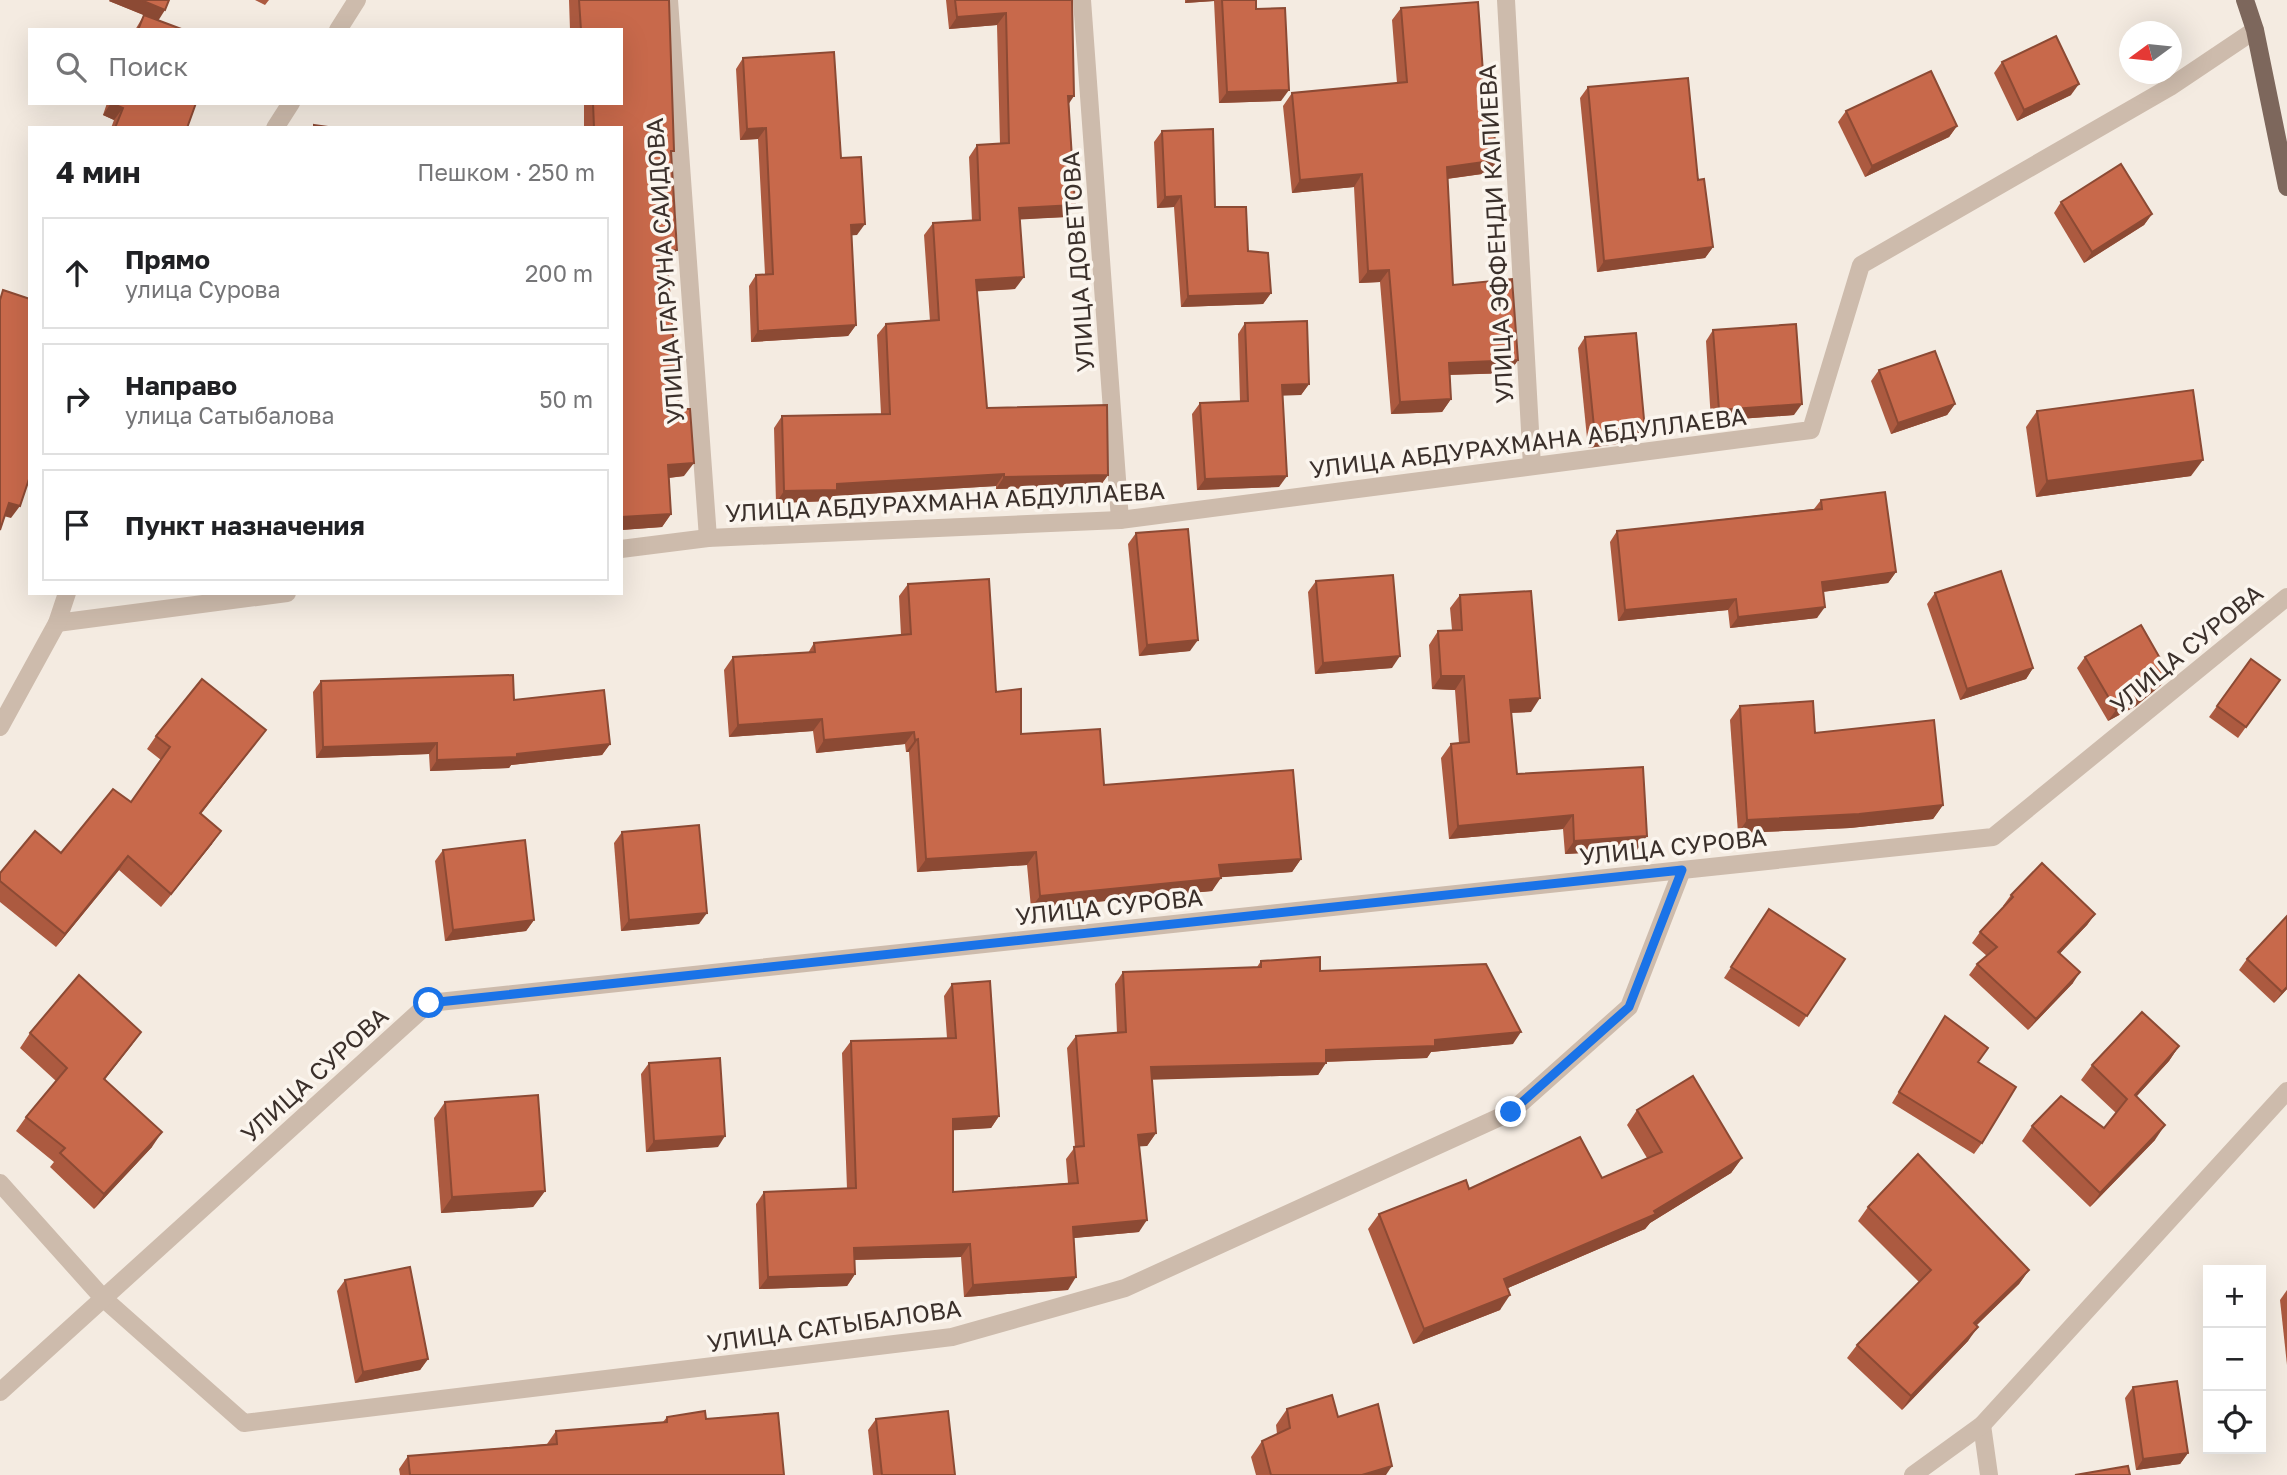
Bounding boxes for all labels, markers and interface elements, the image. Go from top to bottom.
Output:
north arrow [2119,21,2182,84]
search box [28,28,623,105]
icon: search [52,48,90,86]
text: Поиск [108,51,188,82]
street label: УЛИЦА ЭФФЕНДИ КАПИЕВА [1472,64,1518,404]
street label: УЛИЦА ГАРУНА САИДОВА [639,117,689,425]
street label: УЛИЦА ДОВЕТОВА [1055,151,1099,373]
text: 4 мин [56,154,140,190]
text: Пешком · 250 m [417,158,595,186]
text: Прямо [125,244,210,275]
icon: ahead [58,254,96,292]
text: 200 m [525,259,593,287]
text: улица Сурова [125,275,281,303]
text: Направо [125,370,237,401]
icon: right [58,380,96,418]
text: 50 m [539,385,593,413]
text: улица Сатыбалова [125,401,335,429]
street label: УЛИЦА АБДУРАХМАНА АБДУЛЛАЕВА [1308,401,1748,483]
street label: УЛИЦА АБДУРАХМАНА АБДУЛЛАЕВА [725,475,1165,527]
icon: arrive [58,506,96,544]
text: Пункт назначения [125,510,365,541]
street label: УЛИЦА СУРОВА [2104,578,2268,718]
street label: УЛИЦА СУРОВА [1578,822,1768,870]
street label: УЛИЦА СУРОВА [1014,882,1204,930]
route start [413,987,444,1018]
street label: УЛИЦА СУРОВА [234,1000,394,1148]
route end [1495,1096,1526,1127]
map controls [2203,1265,2266,1454]
button: + [2203,1265,2266,1328]
street label: УЛИЦА САТЫБАЛОВА [705,1293,963,1357]
button: − [2203,1328,2266,1391]
button: locate [2203,1391,2266,1454]

